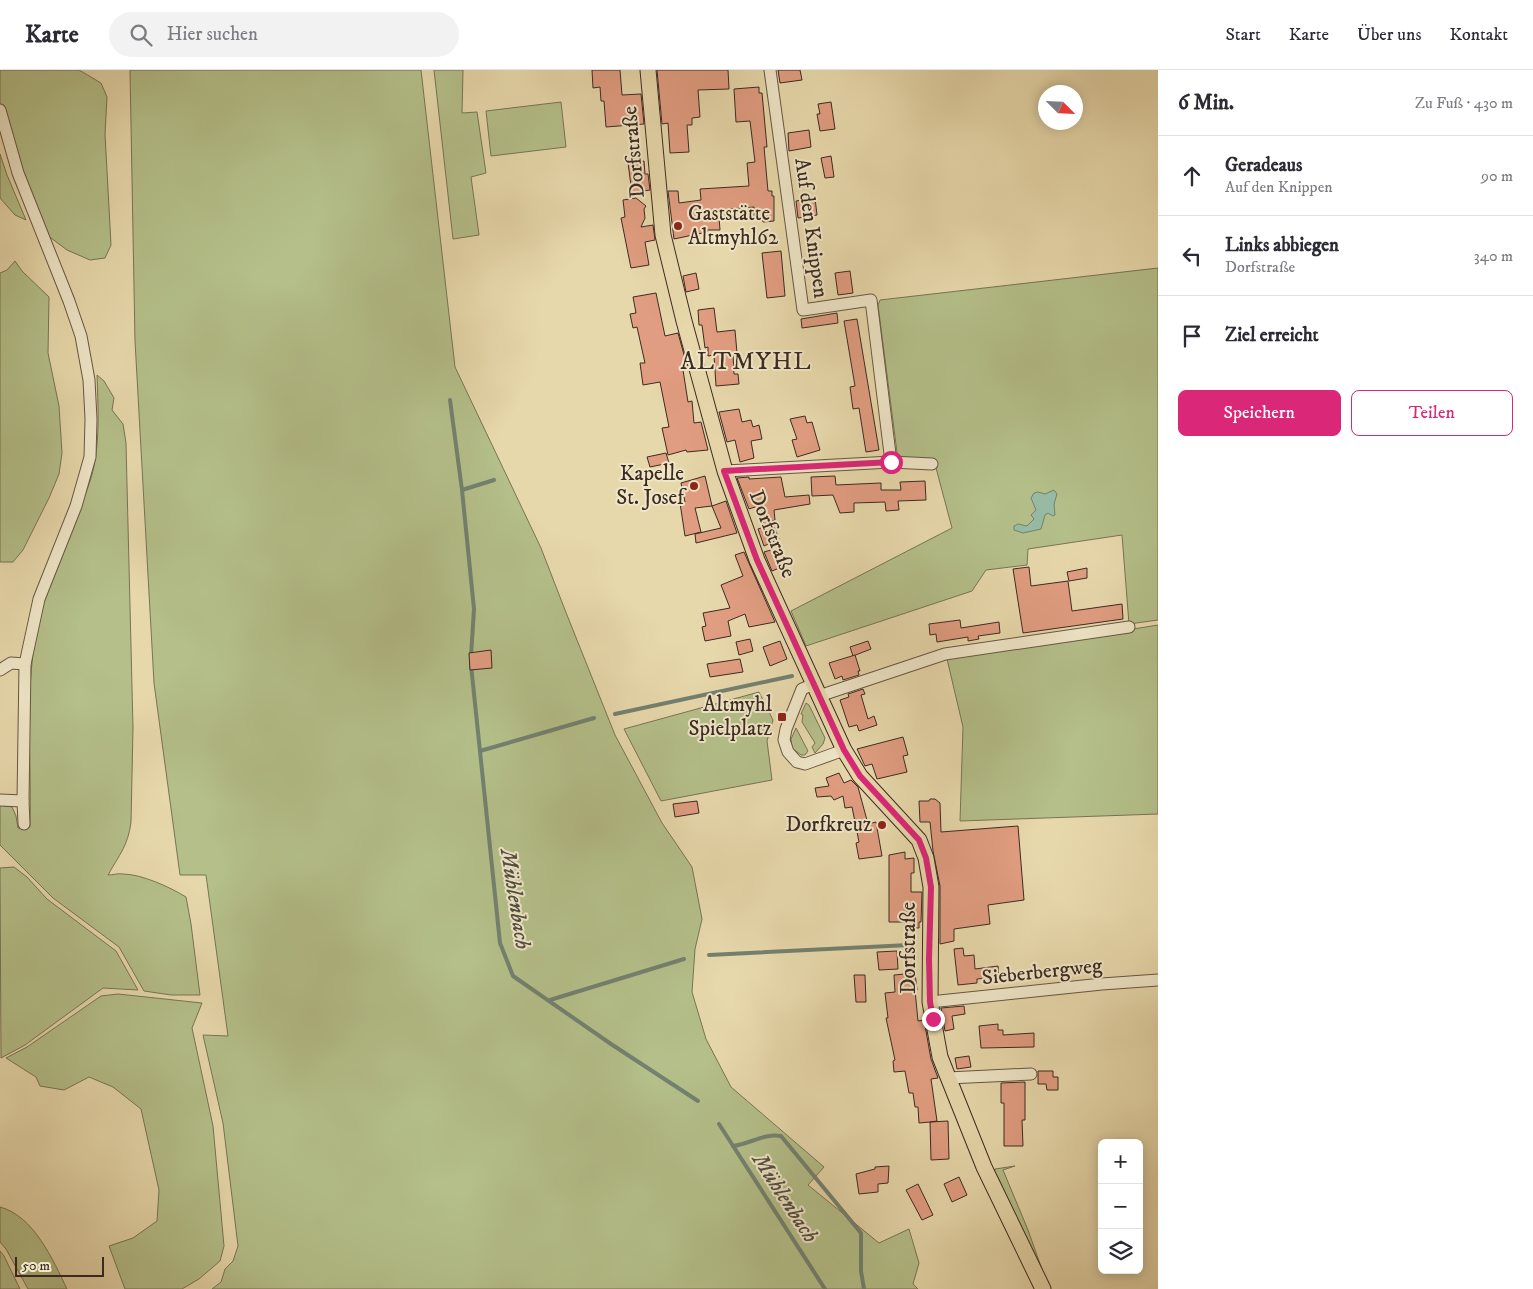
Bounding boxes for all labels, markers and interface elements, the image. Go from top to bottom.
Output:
search box [109,12,459,57]
text: Karte [25,20,79,50]
icon: search [127,21,155,49]
text: Hier suchen [167,23,258,46]
text: Start [1225,24,1261,46]
text: Karte [1289,24,1329,46]
text: Über uns [1357,24,1421,46]
text: Kontakt [1449,24,1508,46]
north arrow [1038,85,1083,130]
text: 6 Min. [1178,90,1234,116]
text: Zu Fuß · 430 m [1415,93,1513,113]
street label: Dorfstraße [617,105,651,199]
text: Geradeaus [1225,154,1302,177]
street label: Auf den Knippen [788,156,834,300]
icon: ahead [1178,162,1206,190]
text: 90 m [1481,166,1513,186]
text: Auf den Knippen [1225,177,1333,197]
place label: Gaststätte Altmyhl62 [688,201,779,251]
marker: Gaststätte Altmyhl62 [672,220,684,232]
text: Links abbiegen [1225,234,1339,257]
icon: left [1178,242,1206,270]
text: 340 m [1474,246,1513,266]
text: Dorfstraße [1225,257,1295,277]
icon: arrive [1178,322,1206,350]
text: Ziel erreicht [1225,324,1319,347]
district label: ALTMYHL [681,347,811,377]
button: Speichern [1178,390,1341,436]
button: Teilen [1351,390,1513,436]
route start [880,451,903,474]
place label: Kapelle St. Josef [616,461,687,511]
marker: Kapelle St. Josef [688,480,700,492]
street label: Dorfstraße [743,486,801,582]
place label: Altmyhl Spielplatz [689,692,773,742]
marker: Altmyhl Spielplatz [776,711,788,723]
place label: Dorfkreuz [786,812,872,838]
marker: Dorfkreuz [876,819,888,831]
water label: Mühlenbach [493,845,536,951]
street label: Dorfstraße [896,902,922,994]
street label: Sieberbergweg [981,953,1104,991]
route end [922,1008,945,1031]
map controls [1098,1139,1143,1274]
button: + [1098,1139,1143,1184]
water label: Mühlenbach [745,1146,824,1248]
button: − [1098,1184,1143,1229]
button: layers [1098,1229,1143,1274]
scale bar [15,1254,104,1277]
text: 50 m [22,1257,50,1275]

